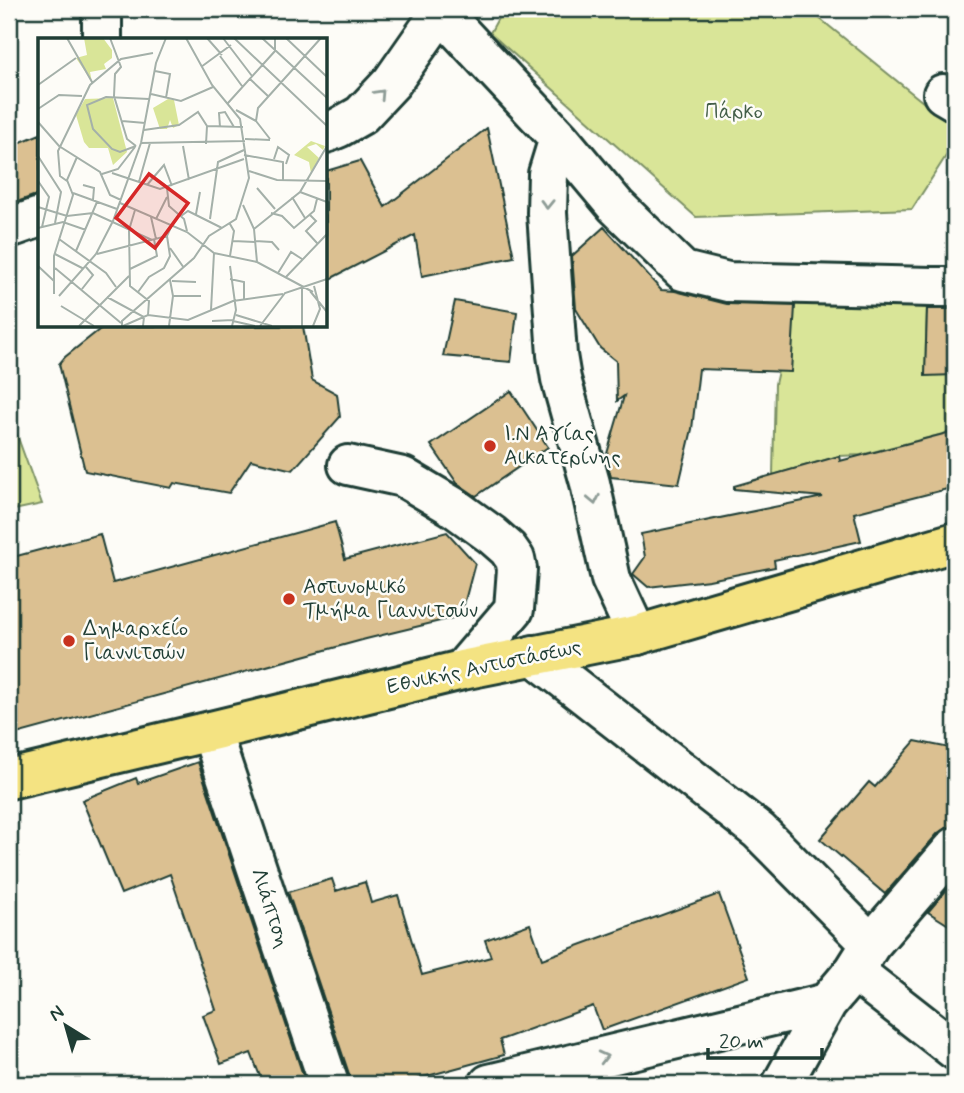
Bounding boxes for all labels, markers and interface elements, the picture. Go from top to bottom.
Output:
inset map [38,38,327,327]
one-way arrow [372,89,385,102]
park label: Πάρκο [705,98,763,126]
one-way arrow [539,200,555,210]
place label: Ι.Ν Αγίας Αικατερίνης [504,420,621,472]
marker: Ι.Ν Αγίας Αικατερίνης [482,438,498,454]
one-way arrow [586,494,600,506]
place label: Αστυνομικό Τμήμα Γιαννιτσών [303,573,478,625]
marker: Αστυνομικό Τμήμα Γιαννιτσών [281,591,297,607]
place label: Δημαρχείο Γιαννιτσών [83,615,188,667]
marker: Δημαρχείο Γιαννιτσών [61,633,77,649]
street label: Εθνικής Αντιστάσεως [384,633,584,701]
street label: Λιάπτση [244,864,296,952]
north arrow [32,992,102,1062]
text: N [44,1000,69,1027]
scale bar [708,1016,822,1060]
text: 20 m [719,1028,764,1056]
one-way arrow [597,1051,609,1065]

